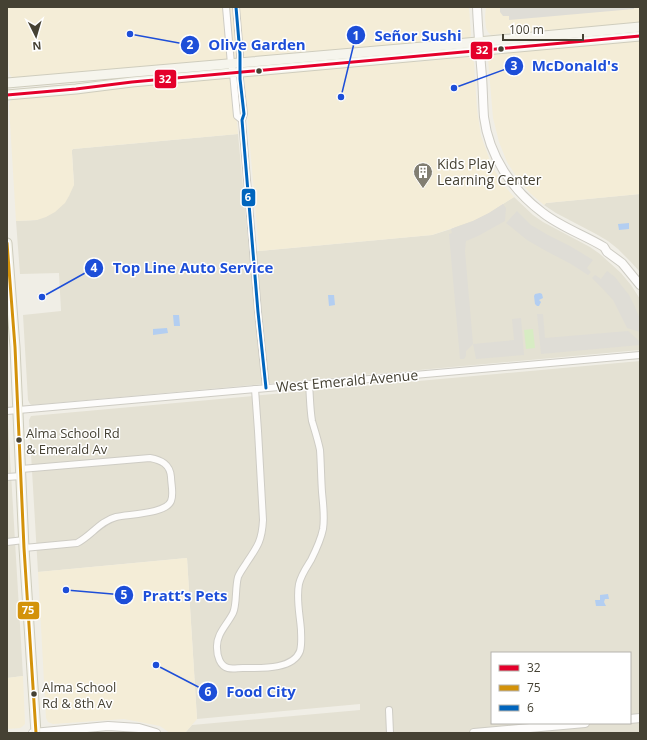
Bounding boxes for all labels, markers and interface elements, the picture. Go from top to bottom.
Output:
north arrow [16,16,56,56]
scale bar [503,16,583,42]
text: 100 m [509,21,544,38]
callout: Señor Sushi [346,22,469,49]
text: Señor Sushi [375,25,462,45]
text: 1 [353,27,359,44]
callout: Olive Garden [180,31,314,58]
text: Olive Garden [208,34,306,54]
text: 2 [187,36,194,53]
text: N [32,39,42,54]
line badge: 32 [470,41,493,60]
text: 32 [476,42,488,57]
unlabelled marker [496,44,506,54]
callout: McDonald's [504,53,627,80]
text: McDonald's [532,55,618,75]
text: 3 [511,57,518,74]
unlabelled marker [254,66,264,76]
line badge: 32 [154,69,177,89]
text: 32 [159,71,171,86]
place label: Kids Play Learning Center [437,154,542,189]
building icon: Kids Play Learning Center [412,161,434,189]
line badge: 6 [241,188,256,207]
text: 6 [245,189,251,204]
callout: Top Line Auto Service [84,254,281,281]
text: Top Line Auto Service [113,257,273,277]
text: 4 [91,259,98,276]
street label: West Emerald Avenue [275,365,419,396]
place label: Alma School Rd & Emerald Av [26,424,120,458]
marker: Alma School Rd & Emerald Av [14,435,24,445]
callout: Pratt’s Pets [114,582,235,609]
text: Pratt’s Pets [142,585,228,605]
text: 5 [121,586,128,603]
line badge: 75 [17,601,40,620]
text: 75 [22,602,34,617]
legend [491,652,631,724]
text: 32 [527,659,541,676]
place label: Alma School Rd & 8th Av [42,678,116,712]
callout: Food City [198,678,303,705]
text: 75 [527,679,541,696]
text: Food City [226,681,296,701]
text: 6 [205,683,212,700]
marker: Alma School Rd & 8th Av [29,689,39,699]
text: 6 [527,699,534,716]

